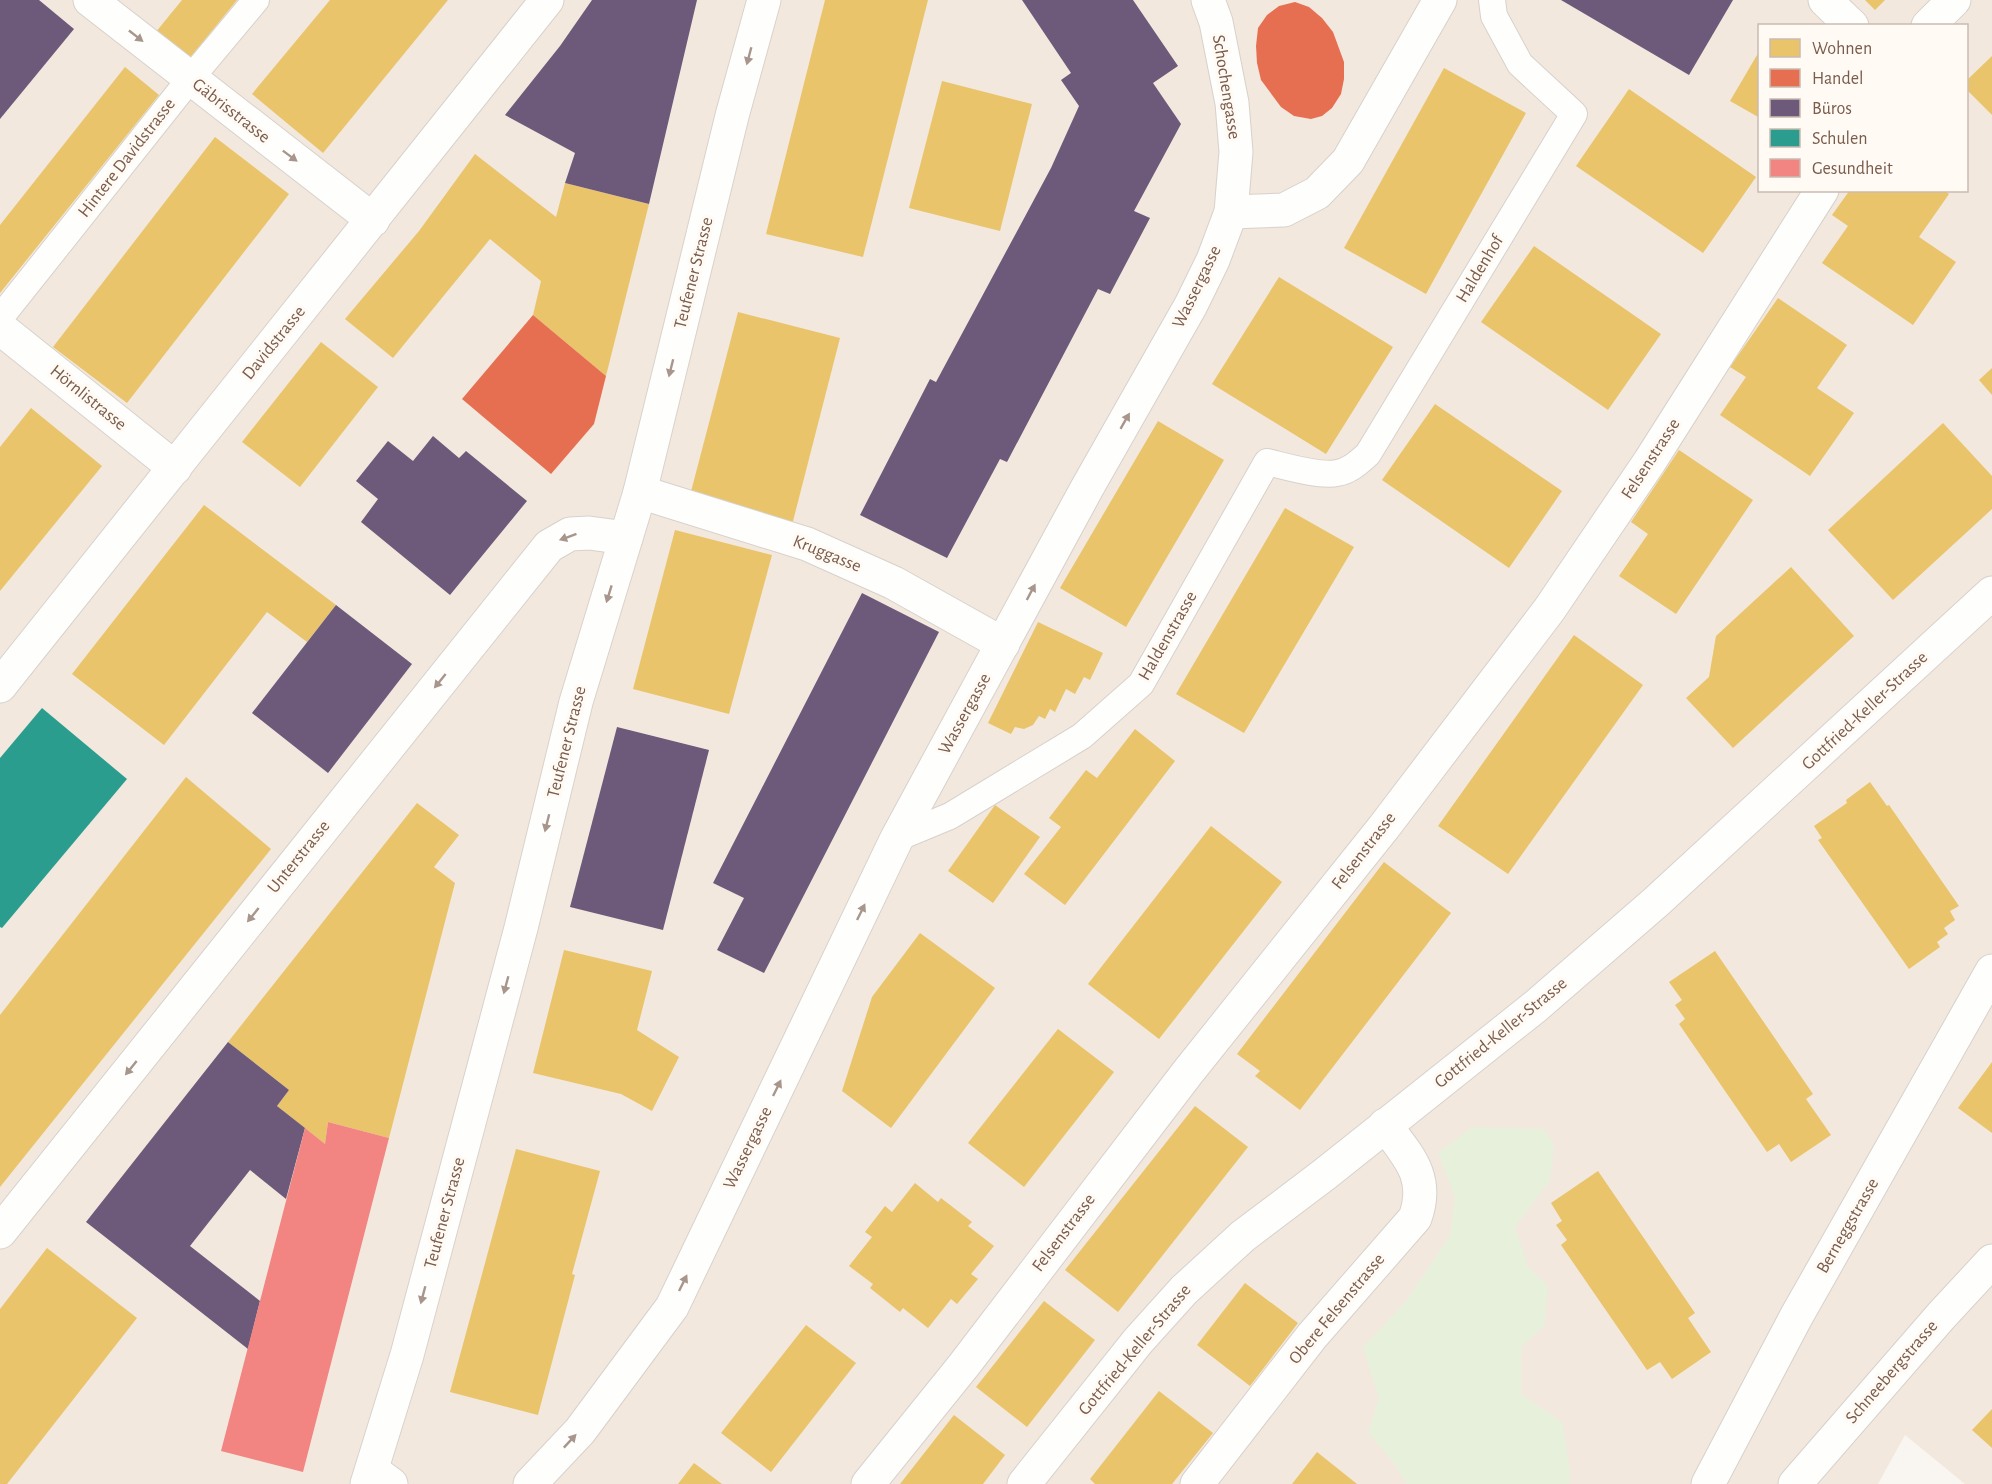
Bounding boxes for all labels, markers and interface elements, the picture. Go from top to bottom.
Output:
legend [1758,24,1968,192]
one-way arrow [128,30,143,42]
street label: Schochengasse [1209,33,1243,141]
text: Wohnen [1812,40,1872,58]
one-way arrow [743,47,753,66]
text: Handel [1812,70,1863,88]
street label: Gäbrisstrasse [189,75,273,147]
street label: Hintere Davidstrasse [75,95,179,221]
text: Büros [1812,100,1852,118]
text: Schulen [1812,130,1868,148]
one-way arrow [282,149,297,161]
text: Gesundheit [1812,160,1893,178]
street label: Teufener Strasse [671,215,717,331]
street label: Haldenhof [1453,231,1508,306]
street label: Wassergasse [1169,243,1225,331]
street label: Davidstrasse [239,303,309,383]
one-way arrow [665,359,675,377]
street label: Hörnlistrasse [46,362,130,434]
one-way arrow [1120,413,1131,429]
street label: Felsenstrasse [1618,415,1684,503]
street label: Kruggasse [790,532,864,576]
one-way arrow [559,533,577,542]
one-way arrow [1026,583,1036,600]
one-way arrow [604,585,613,603]
street label: Haldenstrasse [1135,588,1201,684]
street label: Gottfried-Keller-Strasse [1799,648,1931,774]
street label: Wassergasse [935,671,995,757]
one-way arrow [434,673,447,688]
street label: Teufener Strasse [544,684,590,800]
street label: Felsenstrasse [1329,809,1399,893]
one-way arrow [541,814,551,832]
street label: Unterstrasse [264,817,334,897]
one-way arrow [856,904,865,921]
one-way arrow [246,907,259,923]
street label: Gottfried-Keller-Strasse [1431,974,1571,1092]
one-way arrow [501,976,510,994]
one-way arrow [126,1060,138,1075]
one-way arrow [772,1080,781,1097]
street label: Wassergasse [720,1104,776,1192]
street label: Teufener Strasse [421,1155,469,1271]
street label: Berneggstrasse [1814,1175,1882,1277]
street label: Felsenstrasse [1029,1191,1099,1275]
street label: Obere Felsenstrasse [1286,1250,1388,1368]
one-way arrow [679,1274,688,1291]
street label: Gottfried-Keller-Strasse [1075,1281,1195,1419]
one-way arrow [417,1286,427,1304]
street label: Schneebergstrasse [1842,1317,1942,1427]
one-way arrow [563,1434,577,1448]

